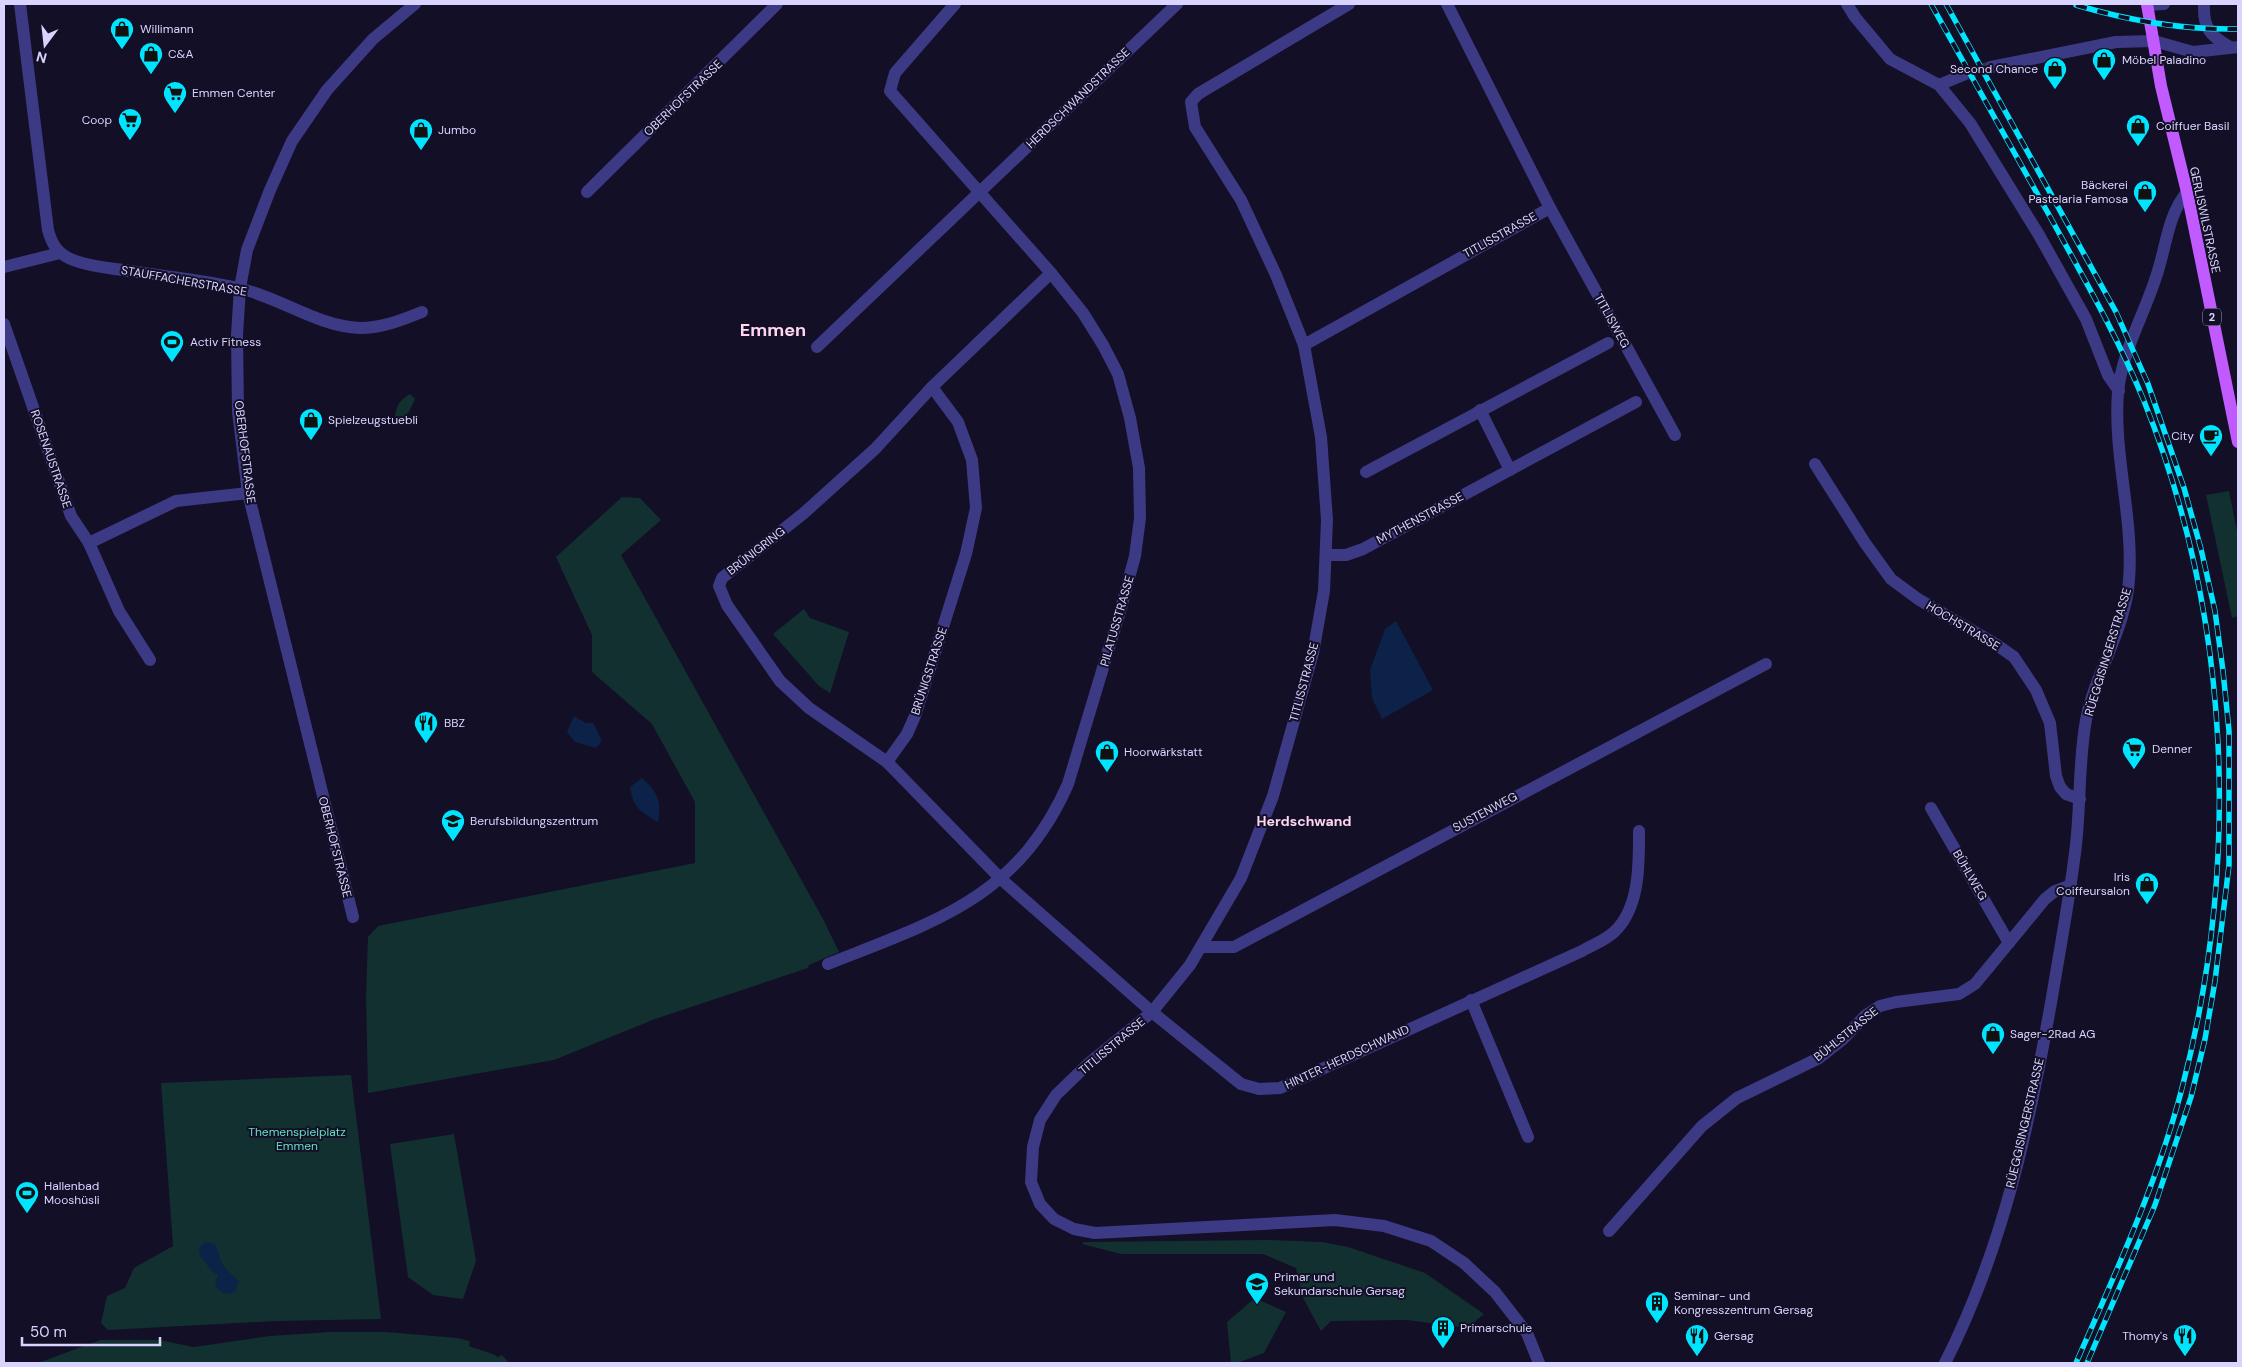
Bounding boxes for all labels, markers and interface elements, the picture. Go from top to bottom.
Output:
shop icon: Willimann [109,16,135,50]
north arrow [20,20,70,70]
place label: Willimann [140,21,194,37]
shop icon: C&A [138,41,164,75]
street label: HERDSCHWANDSTRASSE [1023,44,1134,152]
place label: C&A [168,46,193,62]
shop icon: Möbel Paladino [2091,47,2117,81]
text: N [34,48,49,68]
place label: Möbel Paladino [2122,52,2206,68]
street label: OBERHOFSTRASSE [640,56,726,140]
shop icon: Second Chance [2042,56,2068,90]
place label: Second Chance [1950,61,2038,77]
supermarket icon: Emmen Center [162,80,188,114]
place label: Emmen Center [192,85,276,101]
supermarket icon: Coop [117,107,143,141]
place label: Coop [82,112,112,128]
shop icon: Coiffuer Basil [2125,113,2151,147]
shop icon: Jumbo [408,117,434,151]
place label: Coiffuer Basil [2156,118,2229,134]
place label: Jumbo [438,122,476,138]
street label: GERLISWILSTRASSE [2186,165,2224,275]
place label: Bäckerei Pastelaria Famosa [2029,177,2128,207]
shop icon: Bäckerei Pastelaria Famosa [2132,179,2158,213]
street label: TITLISSTRASSE [1460,208,1540,262]
street label: STAUFFACHERSTRASSE [120,262,248,300]
street label: TITLISWEG [1591,291,1633,351]
road number: 2 [2203,308,2221,326]
district label: Emmen [740,318,806,342]
sports icon: Activ Fitness [159,329,185,363]
place label: Activ Fitness [190,334,261,350]
street label: OBERHOFSTRASSE [231,400,259,505]
shop icon: Spielzeugstuebli [298,407,324,441]
street label: ROSENAUSTRASSE [27,408,75,511]
place label: Spielzeugstuebli [328,412,418,428]
cafe icon: City [2198,423,2224,457]
place label: City [2171,428,2194,444]
street label: MYTHENSTRASSE [1374,488,1466,548]
street label: BRÜNIGRING [724,523,788,579]
street label: PILATUSSTRASSE [1096,573,1138,668]
street label: RÜEGGISINGERSTRASSE [2081,586,2135,718]
street label: HOCHSTRASSE [1923,598,2003,654]
street label: BRÜNIGSTRASSE [907,625,951,717]
street label: TITLISSTRASSE [1286,640,1322,724]
restaurant icon: BBZ [413,710,439,744]
place label: BBZ [444,715,465,731]
supermarket icon: Denner [2121,736,2147,770]
shop icon: Hoorwärkstatt [1094,739,1120,773]
place label: Denner [2152,741,2193,757]
place label: Hoorwärkstatt [1124,744,1203,760]
street label: SUSTENWEG [1450,788,1520,836]
street label: OBERHOFSTRASSE [315,795,355,899]
school or university icon: Berufsbildungszentrum [440,808,466,842]
district label: Herdschwand [1257,812,1351,830]
place label: Berufsbildungszentrum [470,813,598,829]
street label: BÜHLWEG [1949,847,1991,903]
place label: Iris Coiffeursalon [2056,869,2130,899]
shop icon: Iris Coiffeursalon [2134,871,2160,905]
street label: BÜHLSTRASSE [1810,1003,1882,1065]
street label: TITLISSTRASSE [1076,1013,1149,1078]
street label: HINTER-HERDSCHWAND [1282,1021,1412,1093]
shop icon: Sager-2Rad AG [1980,1021,2006,1055]
place label: Sager-2Rad AG [2010,1026,2095,1042]
street label: RÜEGGISINGERSTRASSE [2002,1056,2048,1190]
park label: Themenspielplatz Emmen [248,1124,346,1154]
place label: Hallenbad Mooshüsli [44,1178,100,1208]
sports icon: Hallenbad Mooshüsli [14,1180,40,1214]
place label: Primar und Sekundarschule Gersag [1274,1269,1405,1299]
school or university icon: Primar und Sekundarschule Gersag [1244,1271,1270,1305]
place label: Seminar- und Kongresszentrum Gersag [1674,1288,1813,1318]
building icon: Seminar- und Kongresszentrum Gersag [1644,1290,1670,1324]
scale bar [22,1314,160,1346]
building icon: Primarschule [1430,1315,1456,1349]
place label: Primarschule [1460,1320,1532,1336]
text: 50 m [30,1322,67,1342]
restaurant icon: Gersag [1684,1323,1710,1357]
restaurant icon: Thomy's [2172,1323,2198,1357]
place label: Gersag [1714,1328,1754,1344]
place label: Thomy's [2122,1328,2168,1344]

